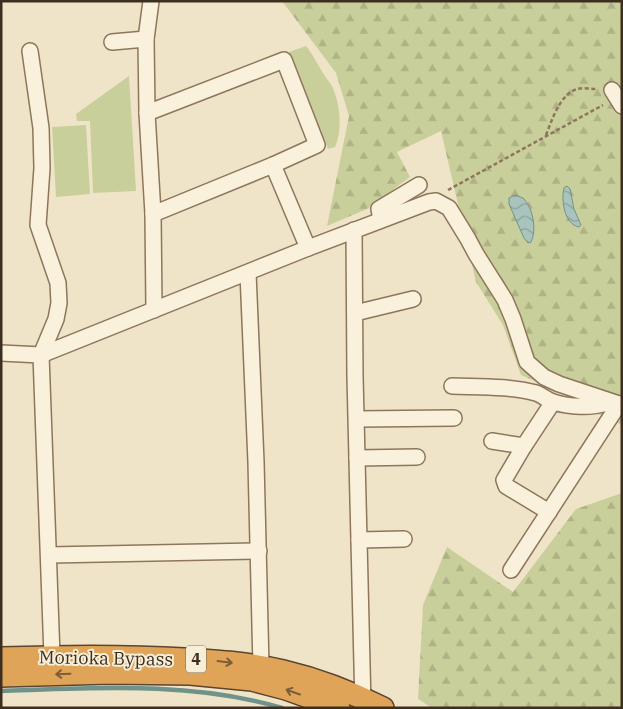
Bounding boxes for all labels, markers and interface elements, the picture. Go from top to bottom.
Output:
street label: Morioka Bypass [39,645,173,671]
road number: 4 [186,646,206,672]
one-way arrow [216,657,232,667]
one-way arrow [55,670,71,679]
one-way arrow [286,686,302,696]

